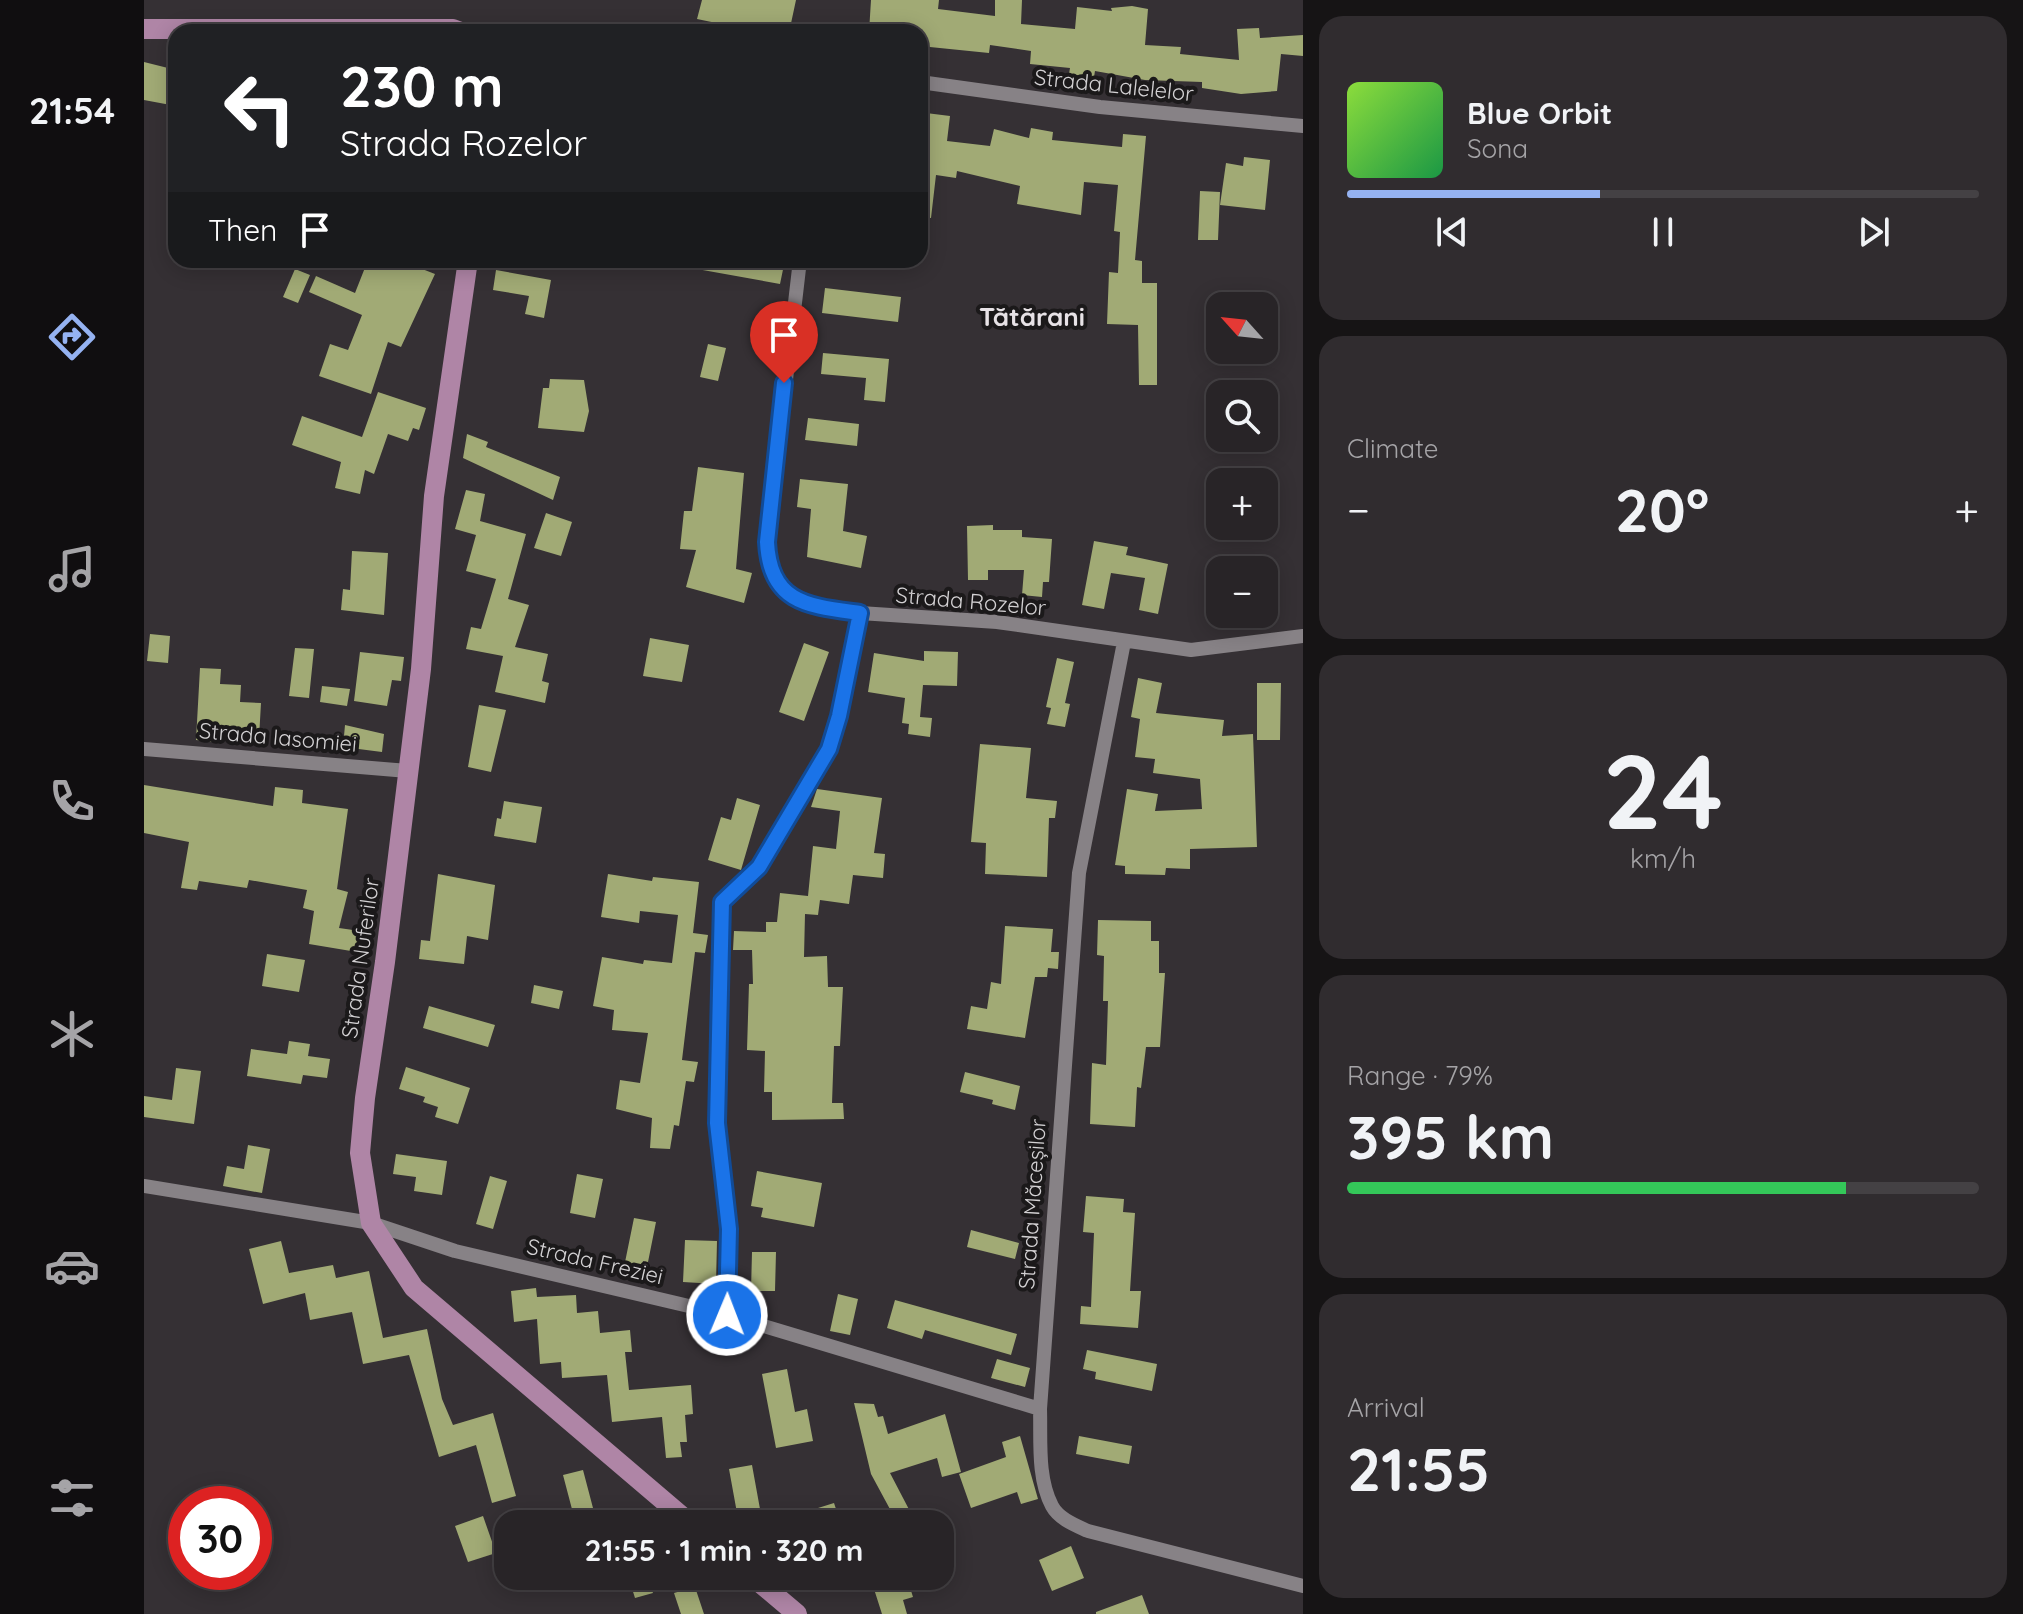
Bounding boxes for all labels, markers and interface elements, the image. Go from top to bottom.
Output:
text: 230 m [340,51,504,121]
icon: left [208,56,312,160]
street label: Strada Lalelelor [1033,63,1196,107]
text: 21:54 [29,88,115,133]
text: Blue Orbit [1467,94,1612,132]
text: Strada Rozelor [340,120,587,165]
text: Sona [1467,132,1528,165]
icon: arrive [293,208,337,252]
icon: previous [1430,210,1474,254]
icon: pause [1641,210,1685,254]
icon: next [1852,210,1896,254]
text: Then [208,211,277,249]
north arrow [1206,292,1278,364]
map controls [1206,292,1278,628]
district label: Tătărani [979,300,1085,333]
pin [750,301,818,383]
icon: directions [44,309,100,365]
icon: arrive [762,313,806,357]
button: search [1206,380,1278,452]
text: Climate [1347,432,1438,465]
button: + [1206,468,1278,540]
text: 20° [1615,472,1709,547]
text: − [1347,482,1370,537]
text: + [1954,482,1979,537]
icon: music [44,541,100,597]
button: − [1206,556,1278,628]
street label: Strada Rozelor [895,580,1048,622]
street label: Strada Iasomiei [198,716,358,758]
text: 24 [1603,725,1723,855]
icon: phone [44,773,100,829]
text: km/h [1630,842,1696,875]
street label: Strada Nuferilor [335,875,385,1040]
icon: climate [44,1006,100,1062]
text: Range · 79% [1347,1059,1493,1092]
text: 395 km [1347,1099,1554,1174]
street label: Strada Măceșilor [1012,1117,1052,1290]
street label: Strada Freziei [524,1232,666,1290]
icon: car [44,1238,100,1294]
position arrow [685,1273,769,1357]
text: Arrival [1347,1391,1425,1424]
text: 21:55 [1347,1431,1490,1506]
icon: filters [44,1470,100,1526]
speed limit sign: 30 [168,1486,272,1590]
text: 21:55 · 1 min · 320 m [585,1531,863,1569]

